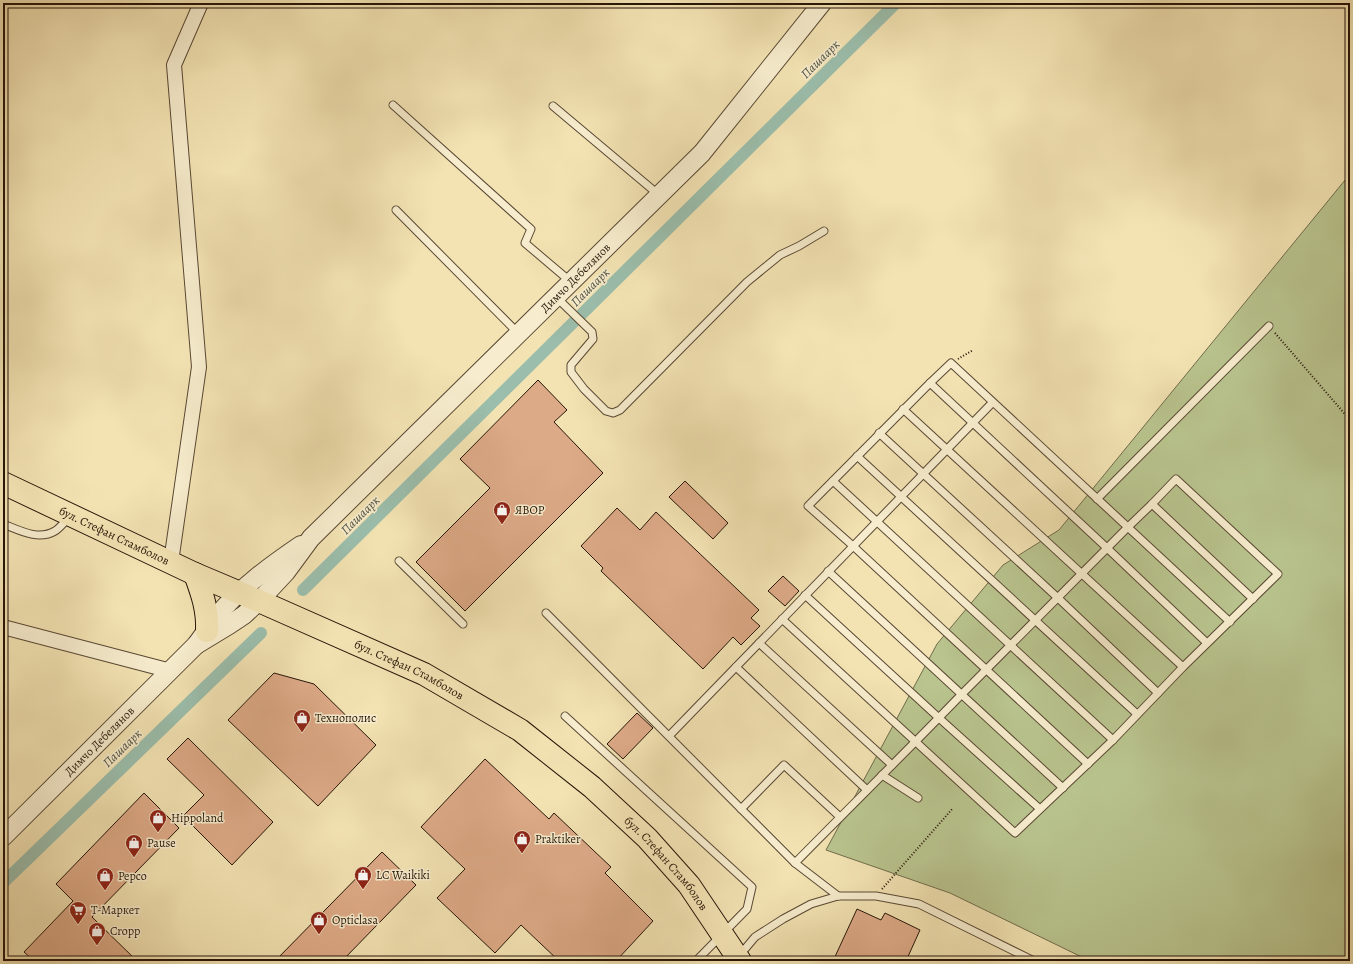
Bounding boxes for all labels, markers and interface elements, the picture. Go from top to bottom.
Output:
water label: Пашаарк [797,36,843,82]
street label: Димчо Дебелянов [537,239,614,316]
water label: Пашаарк [567,264,613,310]
water label: Пашаарк [337,492,383,538]
shop icon: ЯВОР [492,500,512,525]
place label: ЯВОР [515,502,545,518]
street label: бул. Стефан Стамболов [56,503,172,569]
street label: бул. Стефан Стамболов [352,636,467,704]
street label: Димчо Дебелянов [61,703,138,779]
shop icon: Технополис [292,708,312,733]
place label: Технополис [315,710,376,726]
water label: Пашаарк [99,725,145,771]
shop icon: Hippoland [148,808,168,833]
place label: Hippoland [171,810,224,826]
street label: бул. Стефан Стамболов [621,813,712,914]
shop icon: Praktiker [512,829,532,854]
place label: Praktiker [535,831,581,847]
shop icon: Pause [124,833,144,858]
place label: Pause [147,835,176,851]
shop icon: LC Waikiki [353,865,373,890]
shop icon: Pepco [95,866,115,891]
place label: LC Waikiki [376,867,430,883]
place label: Pepco [118,868,147,884]
supermarket icon: Т-Маркет [68,900,88,925]
place label: Т-Маркет [91,902,140,918]
shop icon: Opticlasa [309,910,329,935]
place label: Opticlasa [332,912,378,928]
shop icon: Cropp [87,921,107,946]
place label: Cropp [110,923,140,939]

